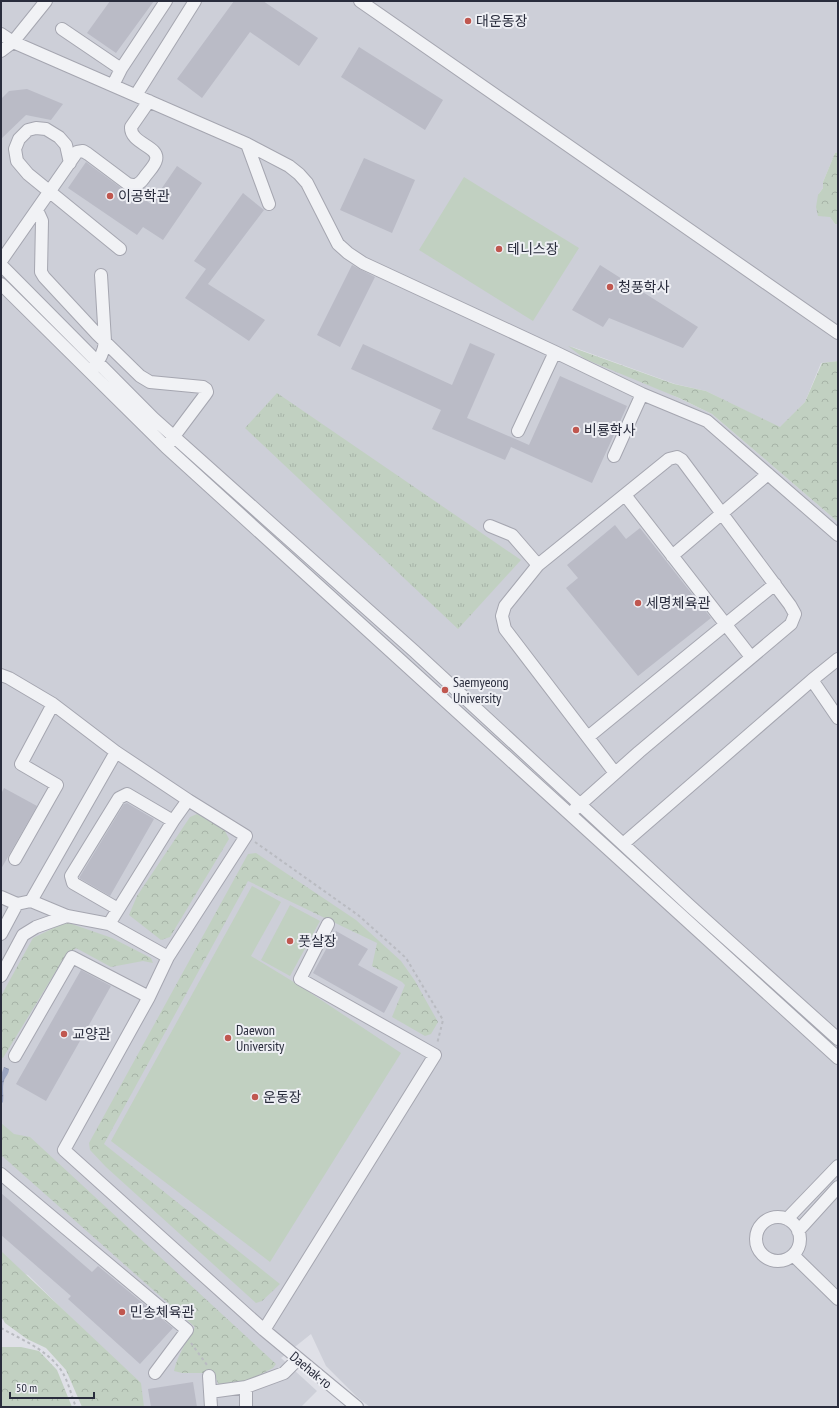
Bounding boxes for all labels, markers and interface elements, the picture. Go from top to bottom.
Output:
place label: 대운동장 [476,12,528,30]
marker: 대운동장 [463,16,473,26]
place label: 이공학관 [118,187,170,205]
marker: 이공학관 [105,191,115,201]
place label: 테니스장 [507,240,559,258]
marker: 테니스장 [494,244,504,254]
place label: 청풍학사 [618,278,670,296]
marker: 청풍학사 [605,282,615,292]
place label: 비룡학사 [584,421,636,439]
marker: 비룡학사 [571,425,581,435]
place label: 세명체육관 [646,594,711,612]
marker: 세명체육관 [633,598,643,608]
place label: Saemyeong University [453,673,509,707]
marker: Saemyeong University [440,685,450,695]
place label: 풋살장 [298,932,337,950]
marker: 풋살장 [285,936,295,946]
place label: Daewon University [236,1021,285,1055]
place label: 교양관 [72,1025,111,1043]
marker: 교양관 [59,1029,69,1039]
marker: Daewon University [223,1033,233,1043]
place label: 운동장 [263,1088,302,1106]
marker: 운동장 [250,1092,260,1102]
place label: 민송체육관 [130,1303,195,1321]
marker: 민송체육관 [117,1307,127,1317]
street label: Daehak-ro [286,1347,336,1393]
scale bar [10,1374,94,1400]
text: 50 m [16,1380,37,1395]

